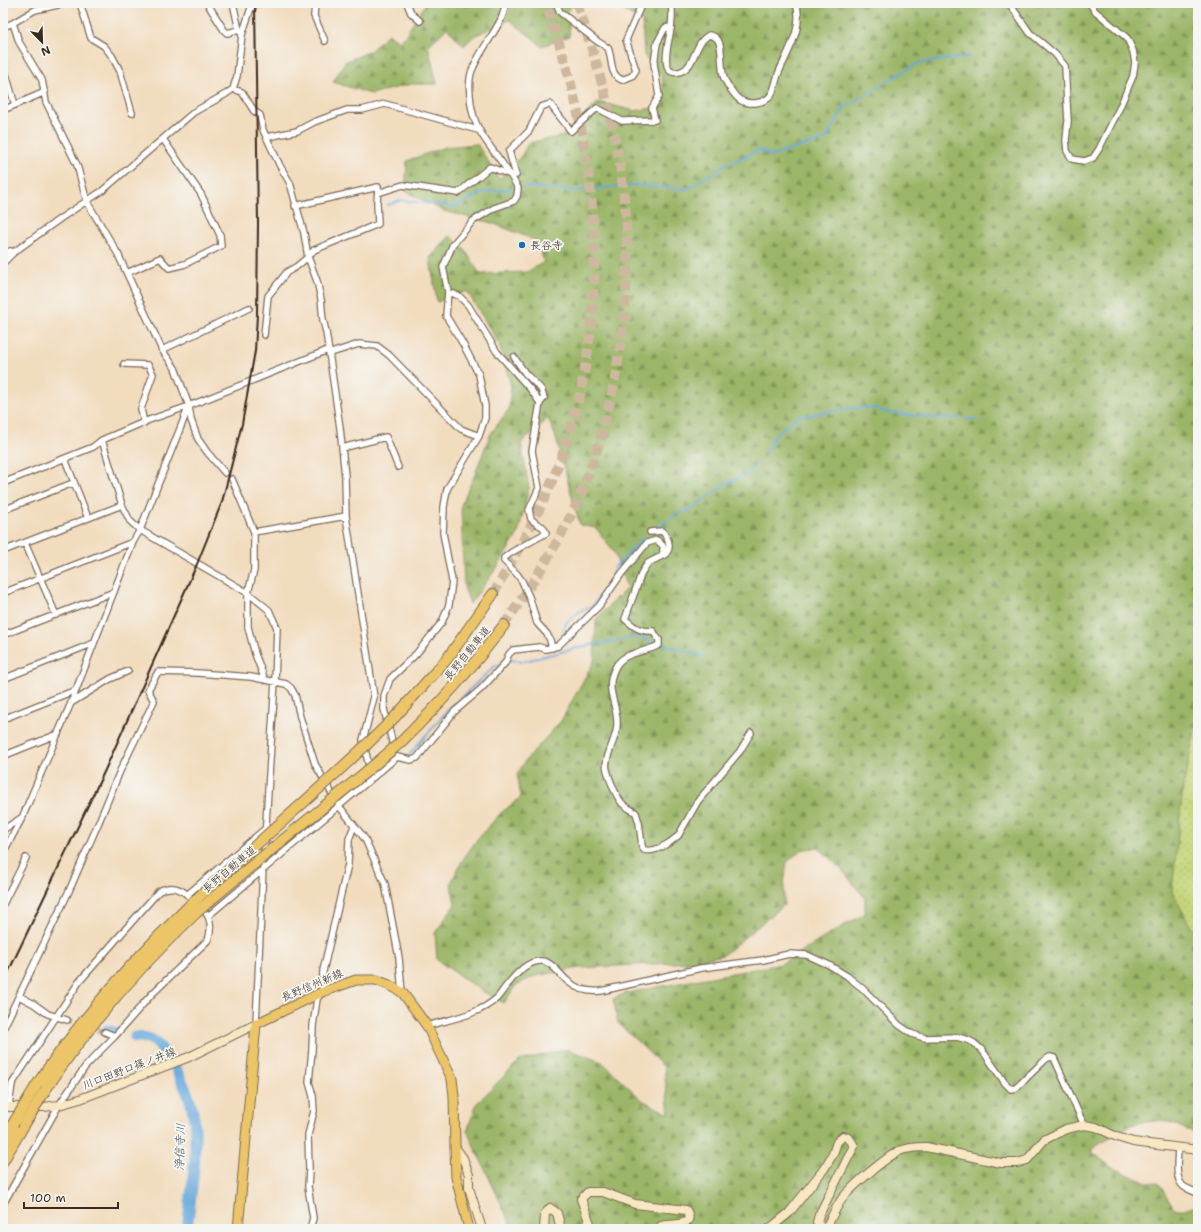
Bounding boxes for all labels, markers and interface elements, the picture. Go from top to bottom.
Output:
north arrow [22,22,62,62]
text: N [39,42,53,59]
place label: 長谷寺 [530,238,563,253]
marker: 長谷寺 [517,240,527,250]
street label: 長野自動車道 [441,623,494,684]
street label: 長野自動車道 [199,842,259,896]
street label: 長野信州新線 [279,966,346,1005]
street label: 川口田野口篠ノ井線 [80,1044,178,1093]
water label: 浄信寺川 [171,1123,189,1171]
scale bar [24,1184,118,1210]
text: 100 m [30,1190,66,1206]

